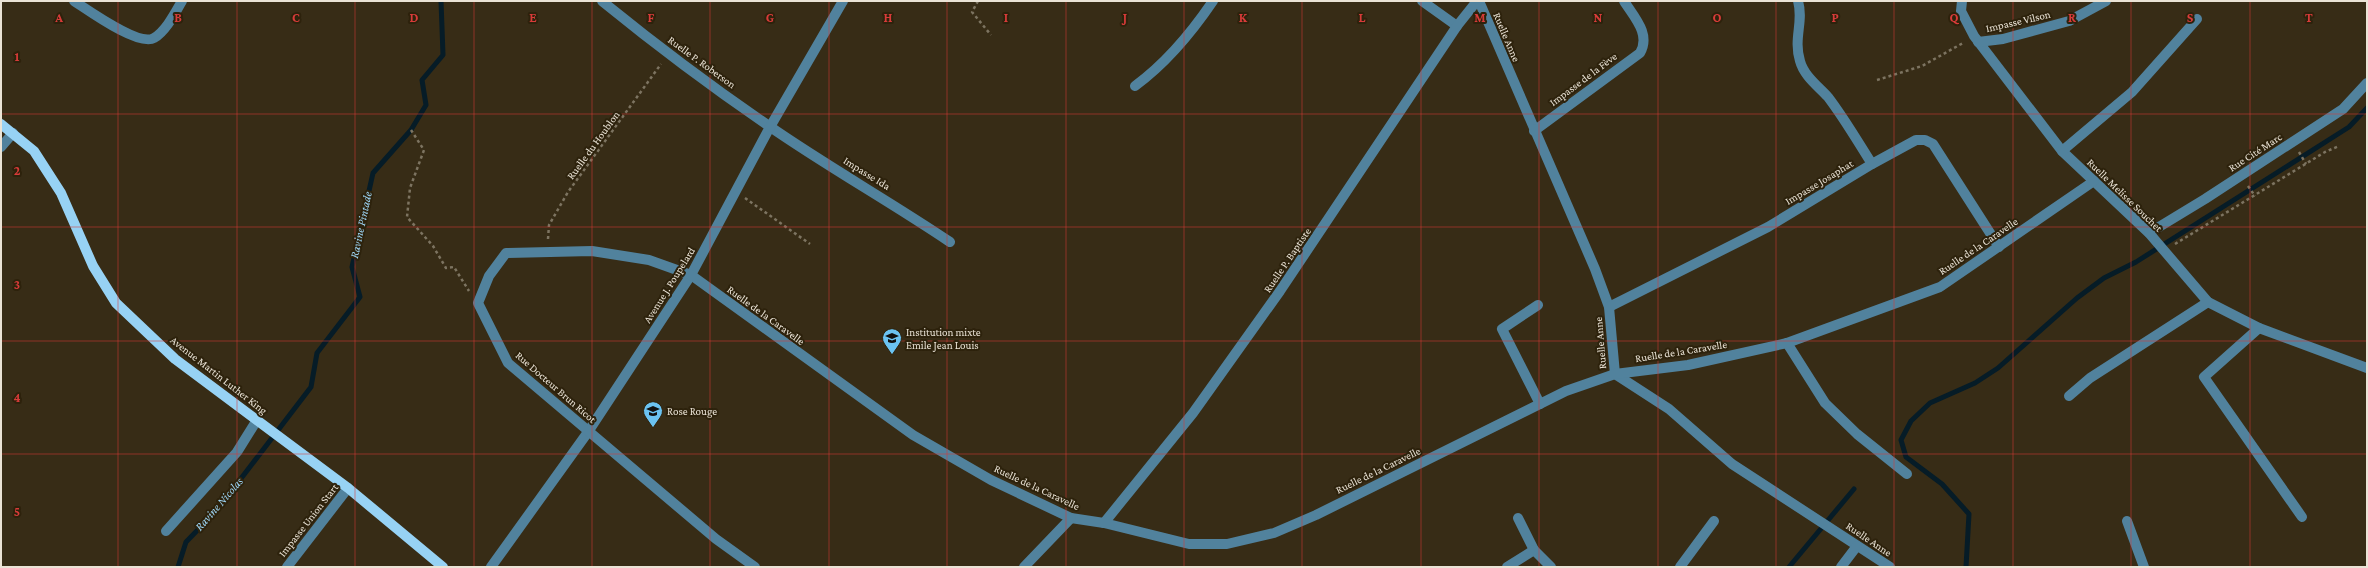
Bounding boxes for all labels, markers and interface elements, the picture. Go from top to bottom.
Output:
street label: Impasse Vilson [1984,8,2052,35]
text: A [54,10,63,25]
text: B [174,10,182,25]
text: C [292,10,300,25]
text: D [410,10,419,25]
text: E [529,10,537,25]
text: F [648,10,655,25]
text: G [766,10,774,25]
text: H [884,10,893,25]
text: I [1004,10,1008,25]
text: J [1121,10,1127,25]
text: K [1239,10,1248,25]
text: L [1359,10,1366,25]
text: M [1474,10,1486,25]
text: N [1594,10,1603,25]
text: O [1713,10,1722,25]
text: P [1831,10,1839,25]
text: Q [1950,10,1960,25]
text: R [2068,10,2076,25]
text: S [2187,10,2194,25]
text: T [2305,10,2313,25]
street label: Ruelle Anne [1491,11,1523,64]
street label: Ruelle P. Roberson [666,33,738,91]
text: 1 [15,49,20,64]
street label: Impasse de la Fève [1547,50,1620,109]
street label: Ruelle du Houblon [564,108,622,181]
street label: Rue Cité Marc [2226,130,2284,174]
street label: Impasse Ida [841,154,893,193]
street label: Ruelle Melisse Souchet [2085,156,2165,234]
street label: Impasse Josaphat [1783,157,1856,208]
text: 2 [14,163,21,178]
water label: Ravine Pintade [347,190,375,260]
street label: Ruelle de la Caravelle [1936,215,2020,277]
street label: Ruelle P. Baptiste [1261,225,1314,295]
street label: Avenue J. Poupelard [641,245,698,326]
text: 3 [14,277,20,292]
street label: Ruelle de la Caravelle [725,283,807,347]
street label: Ruelle Anne [1592,316,1608,370]
place label: Institution mixte Emile Jean Louis [906,326,981,352]
school or university icon: Institution mixte Emile Jean Louis [881,327,903,355]
street label: Avenue Martin Luther King [168,334,270,418]
street label: Ruelle de la Caravelle [1634,338,1728,364]
street label: Rue Docteur Brun Ricot [513,349,599,425]
text: 4 [13,390,21,405]
school or university icon: Rose Rouge [642,400,664,428]
place label: Rose Rouge [667,405,717,418]
street label: Ruelle de la Caravelle [1334,444,1422,496]
street label: Ruelle de la Caravelle [992,462,1082,512]
water label: Ravine Nicolas [192,474,246,533]
street label: Impasse Union Start [276,481,341,559]
text: 5 [14,504,20,519]
street label: Ruelle Anne [1844,519,1894,559]

